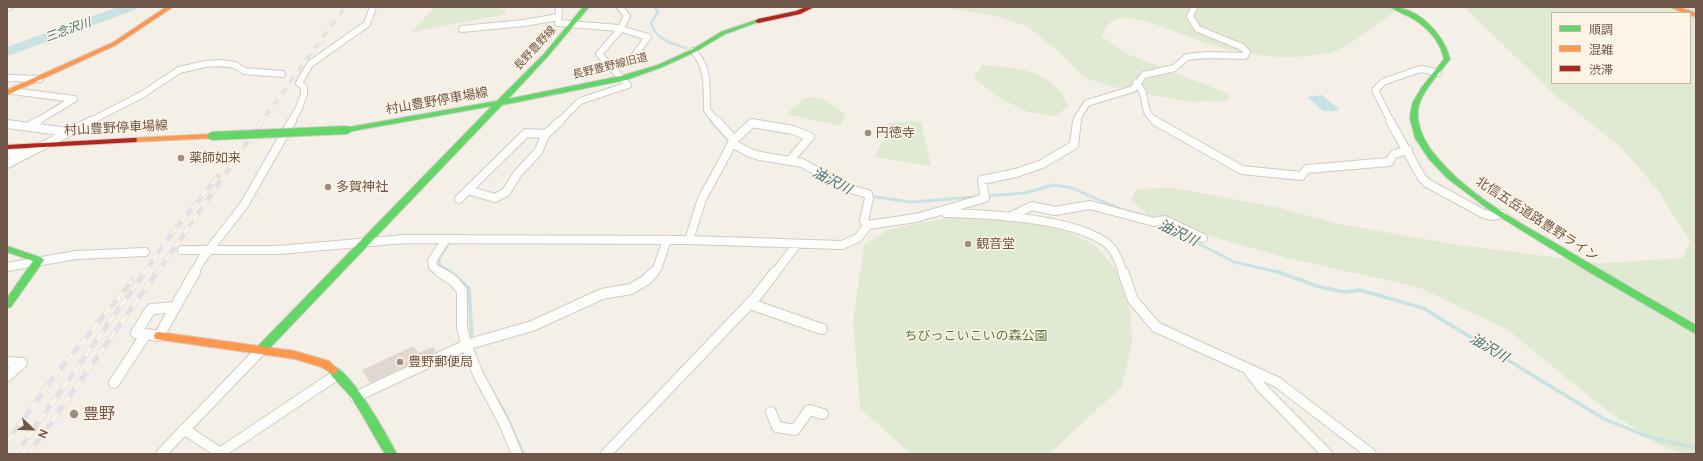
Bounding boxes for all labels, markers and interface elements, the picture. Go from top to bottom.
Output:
legend [1551,12,1691,84]
water label: 三念沢川 [43,15,93,45]
street label: 長野豊野線 [511,23,559,73]
text: 順調 [1589,23,1613,37]
text: 混雑 [1589,43,1613,57]
street label: 長野豊野線旧道 [571,50,649,82]
text: 渋滞 [1589,63,1613,77]
street label: 村山豊野停車場線 [384,84,490,118]
street label: 村山豊野停車場線 [64,117,168,139]
place label: 円徳寺 [876,125,915,141]
marker: 円徳寺 [863,128,873,138]
place label: 薬師如来 [189,150,241,166]
marker: 薬師如来 [176,153,186,163]
water label: 油沢川 [809,164,855,198]
street label: 北信五岳道路豊野ライン [1473,174,1601,264]
place label: 多賀神社 [336,179,388,195]
marker: 多賀神社 [323,182,333,192]
water label: 油沢川 [1155,216,1201,250]
place label: 観音堂 [976,236,1015,252]
marker: 観音堂 [963,239,973,249]
park label: ちびっこいこいの森公園 [905,328,1047,344]
water label: 油沢川 [1467,330,1511,366]
place label: 豊野郵便局 [408,354,473,370]
marker: 豊野郵便局 [395,357,405,367]
place label: 豊野 [83,404,115,424]
marker: 豊野 [68,408,80,420]
north arrow [12,409,52,449]
text: N [36,427,50,440]

